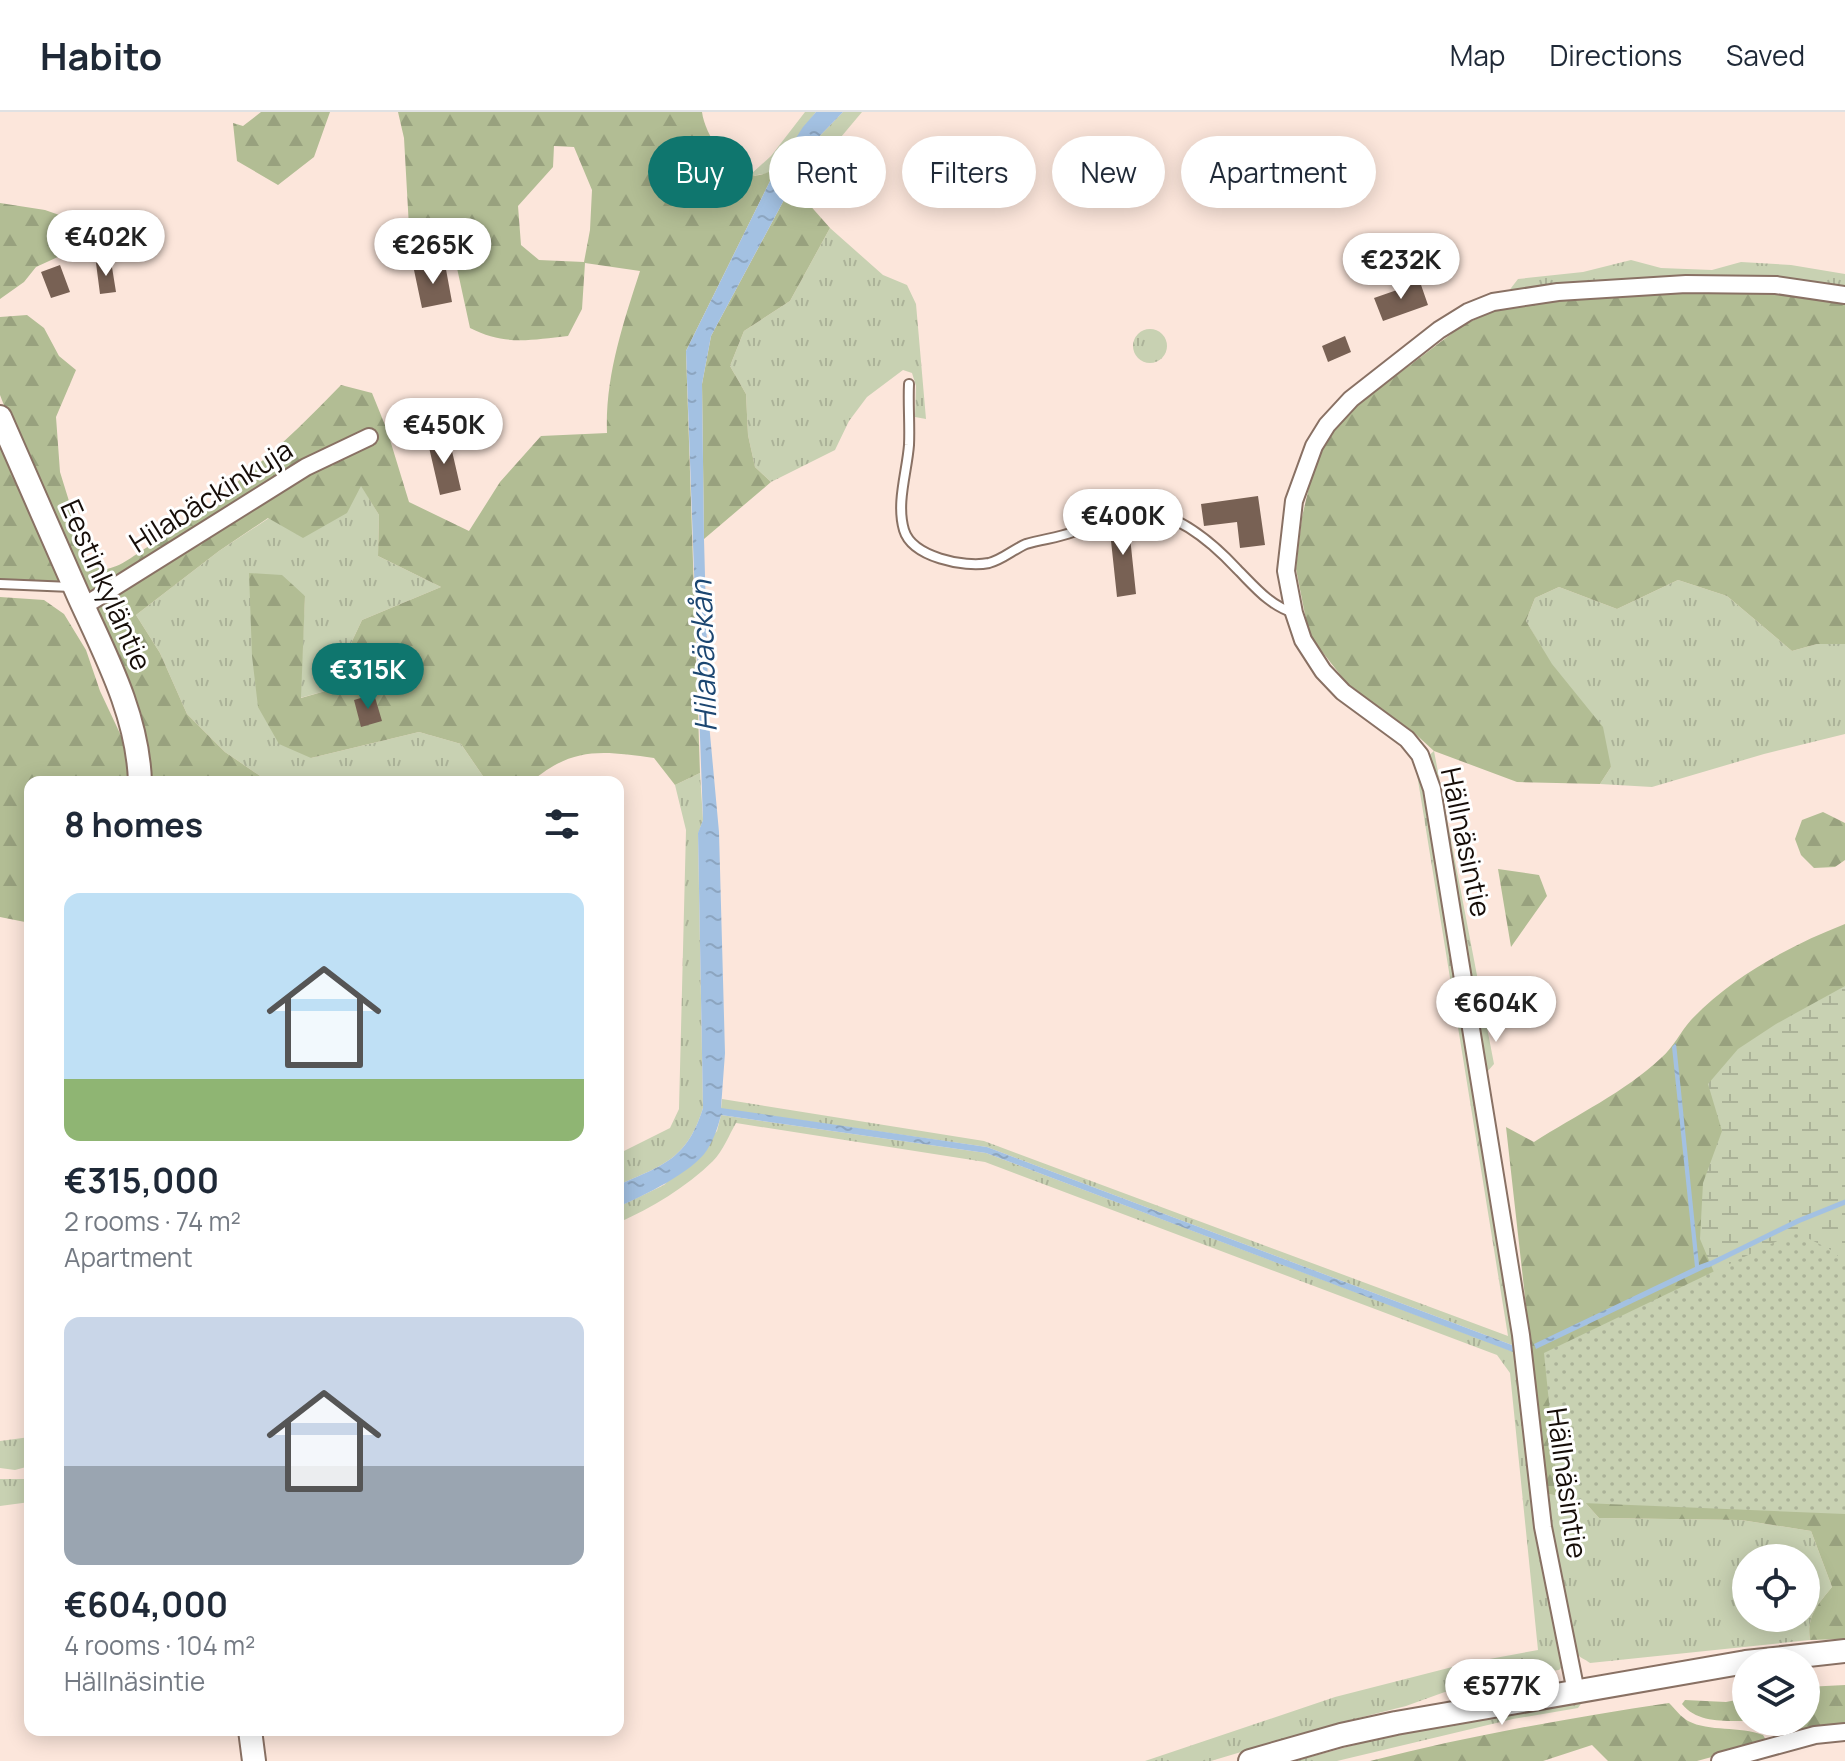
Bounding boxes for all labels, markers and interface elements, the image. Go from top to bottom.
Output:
text: Habito [40,29,162,81]
text: Map [1450,36,1505,74]
text: Directions [1549,36,1682,74]
text: Saved [1726,36,1805,74]
chip: Buy [648,136,753,208]
chip: Rent [769,136,886,208]
chip: Filters [902,136,1036,208]
chip: New [1052,136,1165,208]
chip: Apartment [1181,136,1376,208]
pin: €402K [50,210,162,278]
text: €402K [65,218,147,254]
pin: €265K [377,218,489,286]
text: €265K [392,226,474,262]
pin: €232K [1345,233,1457,301]
text: €232K [1361,241,1441,277]
pin: €450K [388,398,500,466]
text: €450K [403,406,485,442]
street label: Hilabäckinkuja [122,430,299,560]
pin: €400K [1067,489,1179,557]
street label: Eestinkyläntie [52,493,161,676]
text: €400K [1081,497,1165,533]
water label: Hilabäckån [679,578,726,733]
pin: €315K [312,643,424,711]
text: €315K [330,651,406,687]
street label: Hällnäsintie [1433,764,1501,920]
text: 8 homes [64,801,203,847]
icon: filters [540,802,584,846]
icon: home [252,945,396,1089]
pin: €604K [1440,976,1552,1044]
text: €604K [1454,984,1538,1020]
text: €315,000 [64,1157,219,1203]
text: 2 rooms · 74 m² [64,1203,241,1239]
text: Apartment [64,1239,193,1275]
icon: home [252,1369,396,1513]
street label: Hällnäsintie [1539,1405,1597,1561]
map controls [1732,1544,1820,1736]
button: locate [1732,1544,1820,1632]
text: €604,000 [64,1581,228,1627]
text: 4 rooms · 104 m² [64,1627,255,1663]
button: layers [1732,1648,1820,1736]
pin: €577K [1446,1659,1558,1727]
text: Hällnäsintie [64,1663,205,1699]
text: €577K [1463,1667,1541,1703]

